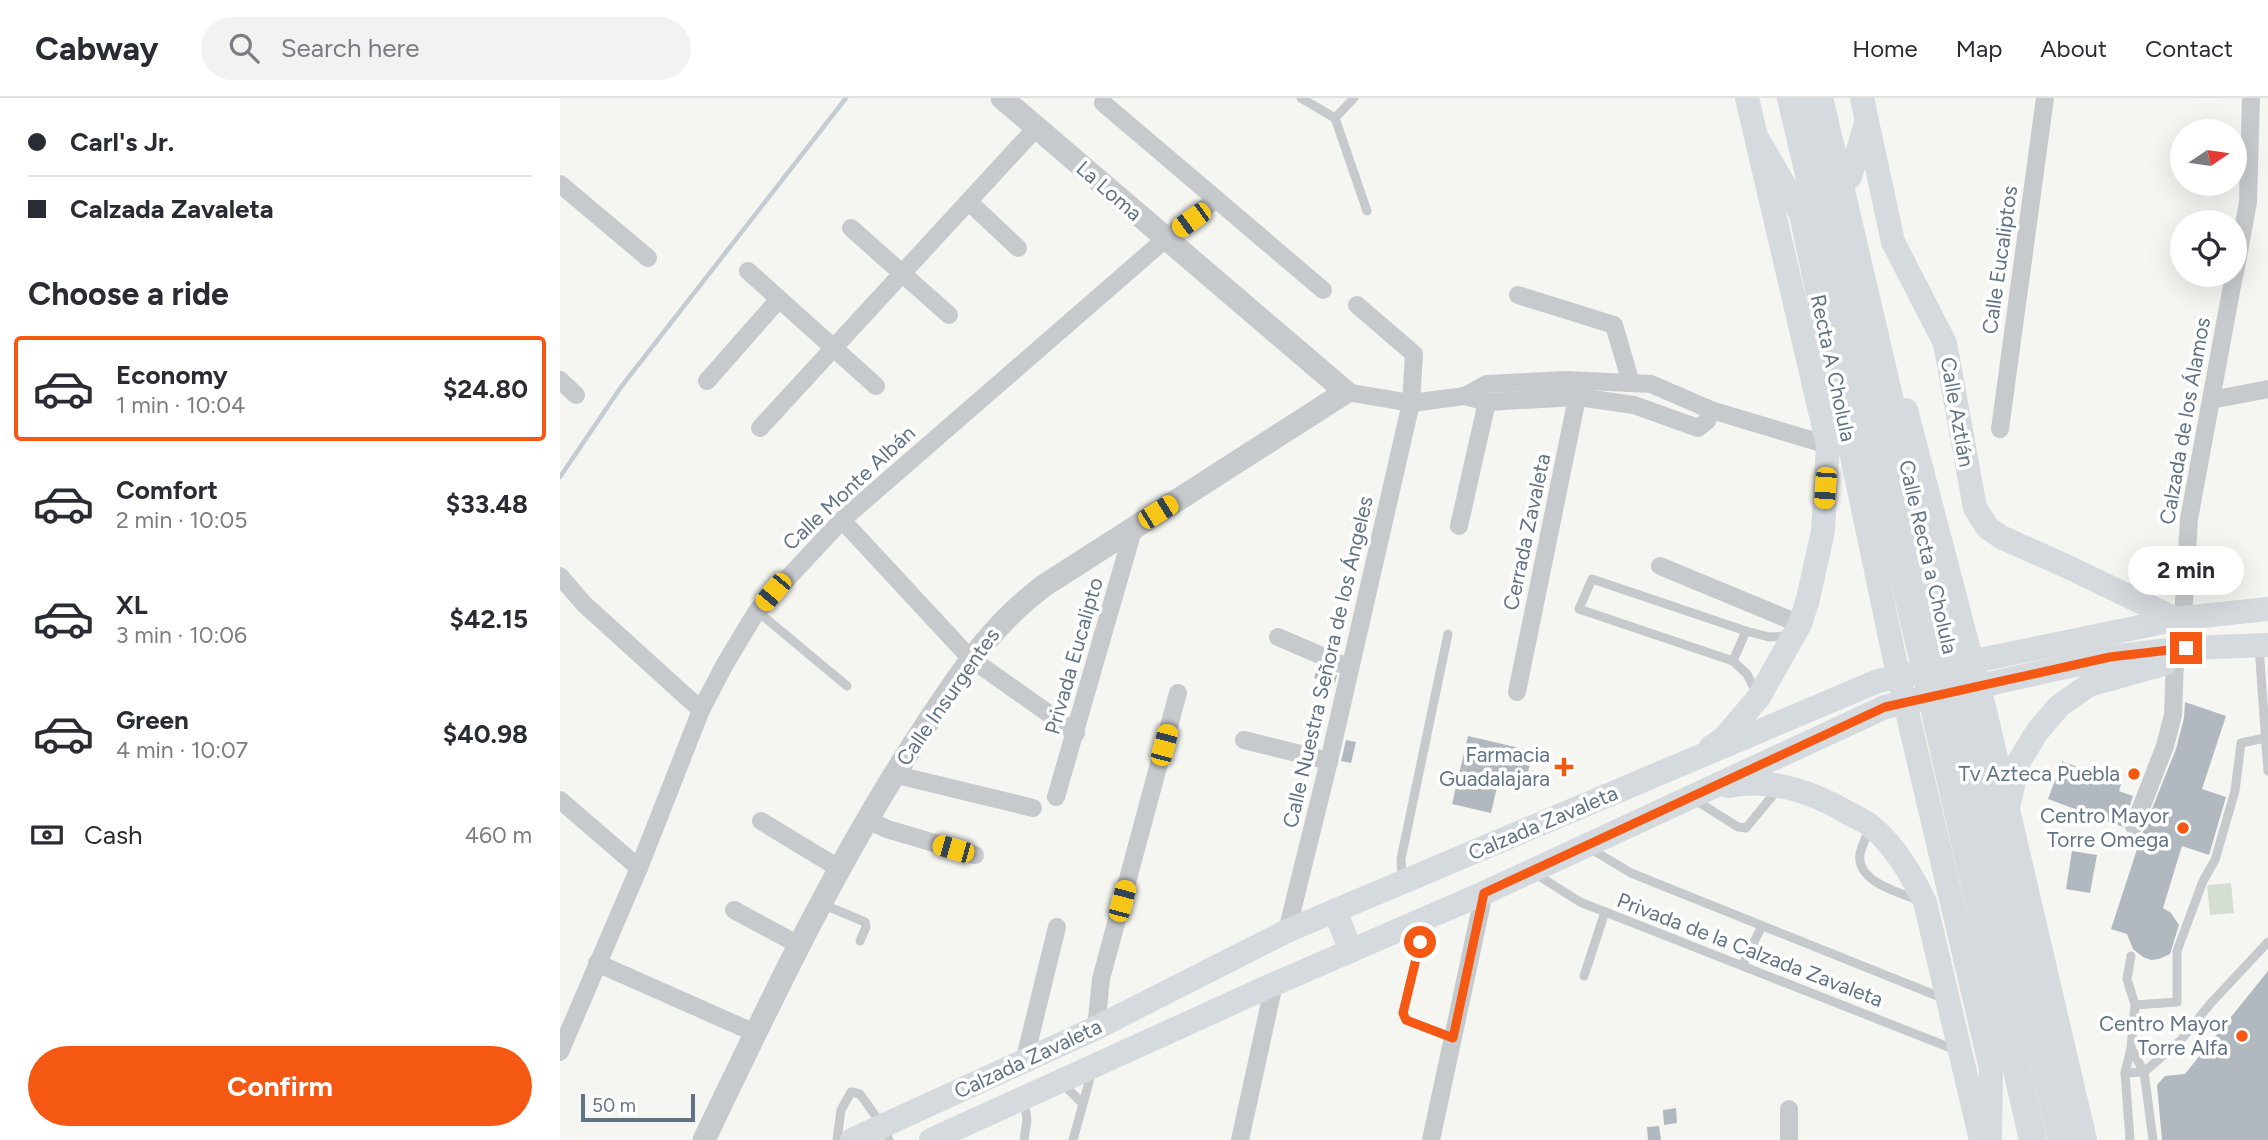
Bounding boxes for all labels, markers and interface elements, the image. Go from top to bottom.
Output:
search box [201,17,691,80]
text: Cabway [35,29,159,68]
icon: search [225,29,263,67]
text: Search here [281,32,420,64]
text: Home [1852,34,1918,63]
text: Map [1956,34,2002,63]
text: About [2040,34,2107,63]
text: Contact [2145,34,2233,63]
north arrow [2170,119,2247,196]
map controls [2170,119,2247,287]
text: Carl's Jr. [70,126,174,158]
street label: La Loma [1072,155,1147,226]
street label: Calle Eucaliptos [1977,184,2022,336]
text: Calzada Zavaleta [70,193,274,225]
car [1168,199,1215,241]
button: locate [2170,210,2247,287]
text: Choose a ride [28,275,229,313]
street label: Recta A Cholula [1806,292,1861,444]
street label: Calzada de los Álamos [2154,315,2215,526]
street label: Calle Aztlán [1936,355,1979,469]
icon: car [32,357,95,420]
text: Economy [116,359,228,391]
text: $24.80 [443,373,528,405]
text: 1 min · 10:04 [116,391,245,419]
street label: Calle Monte Albán [777,420,920,555]
street label: Cerrada Zavaleta [1498,451,1555,613]
street label: Calle Recta a Cholula [1894,458,1963,656]
car [1814,466,1837,510]
icon: car [32,472,95,535]
text: Comfort [116,474,218,506]
text: $33.48 [446,488,528,520]
car [1135,492,1182,532]
street label: Calle Nuestra Señora de los Ángeles [1277,494,1378,830]
text: 2 min · 10:05 [116,506,248,534]
callout: 2 min [2128,546,2244,596]
text: 2 min [2157,556,2215,584]
car [752,569,795,615]
street label: Privada Eucalipto [1039,575,1108,737]
icon: car [32,587,95,650]
text: XL [116,589,148,621]
text: $42.15 [450,603,528,635]
text: 3 min · 10:06 [116,621,247,649]
street label: Calle Insurgentes [891,623,1004,770]
route end [2170,632,2202,664]
icon: car [32,702,95,765]
text: Green [116,704,189,736]
text: $40.98 [443,718,528,750]
car [1149,722,1180,768]
text: 4 min · 10:07 [116,736,248,764]
place label: Farmacia Guadalajara [1439,742,1550,791]
marker: Farmacia Guadalajara [1556,759,1572,775]
place label: Tv Azteca Puebla [1959,761,2120,786]
marker: Tv Azteca Puebla [2126,766,2142,782]
street label: Calzada Zavaleta [1464,780,1621,865]
place label: Centro Mayor Torre Omega [2040,803,2169,852]
icon: cash [28,816,66,854]
text: Cash [84,819,143,851]
marker: Centro Mayor Torre Omega [2175,820,2191,836]
text: 460 m [465,821,532,849]
car [930,833,977,865]
car [1107,878,1138,924]
street label: Privada de la Calzada Zavaleta [1614,887,1887,1012]
route start [1404,926,1436,958]
place label: Centro Mayor Torre Alfa [2099,1011,2228,1060]
street label: Calzada Zavaleta [950,1013,1105,1104]
marker: Centro Mayor Torre Alfa [2234,1028,2250,1044]
button: Confirm [28,1046,532,1126]
scale bar [581,1091,695,1123]
text: 50 m [592,1094,636,1117]

